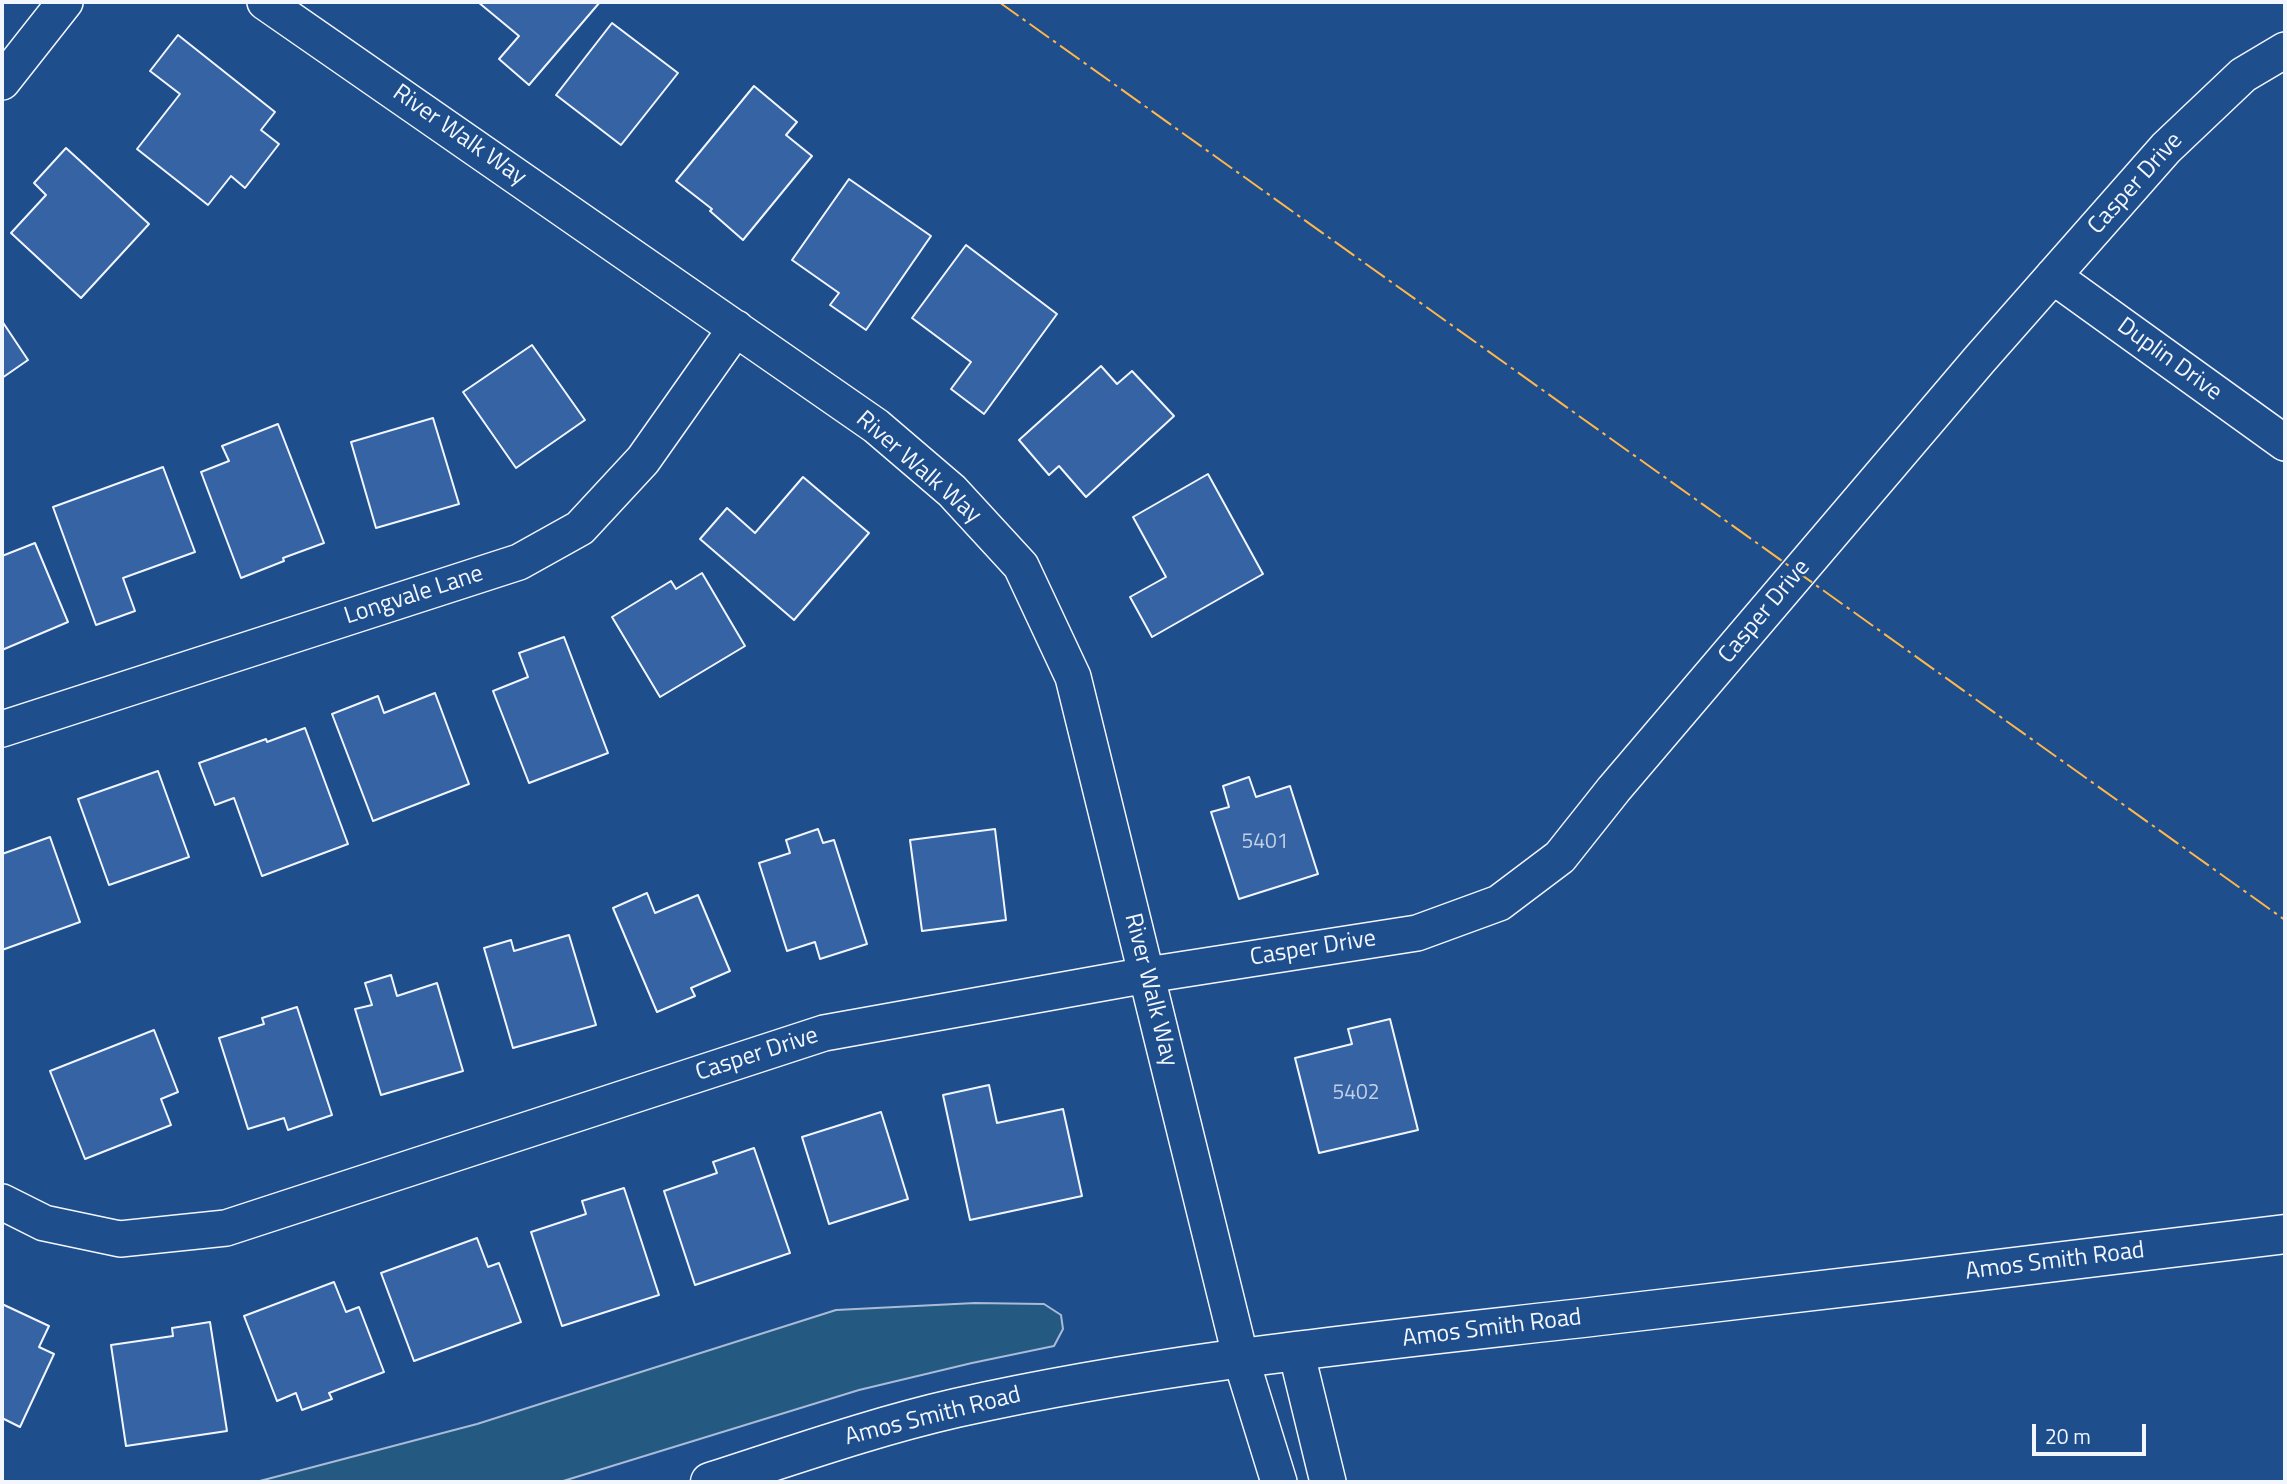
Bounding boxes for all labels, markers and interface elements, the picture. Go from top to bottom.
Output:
street label: River Walk Way [387,79,531,193]
street label: Casper Drive [2083,127,2189,241]
street label: Duplin Drive [2111,312,2227,408]
street label: River Walk Way [849,406,987,530]
street label: Casper Drive [1713,554,1817,670]
street label: Longvale Lane [341,560,487,632]
house number: 5401 [1241,830,1289,856]
street label: River Walk Way [1117,910,1183,1070]
street label: Casper Drive [1248,925,1378,973]
street label: Casper Drive [692,1022,822,1088]
house number: 5402 [1332,1081,1380,1107]
street label: Amos Smith Road [1964,1237,2146,1287]
street label: Amos Smith Road [1401,1304,1583,1354]
street label: Amos Smith Road [842,1381,1024,1453]
scale bar [2035,1410,2149,1454]
text: 20 m [2045,1420,2091,1452]

